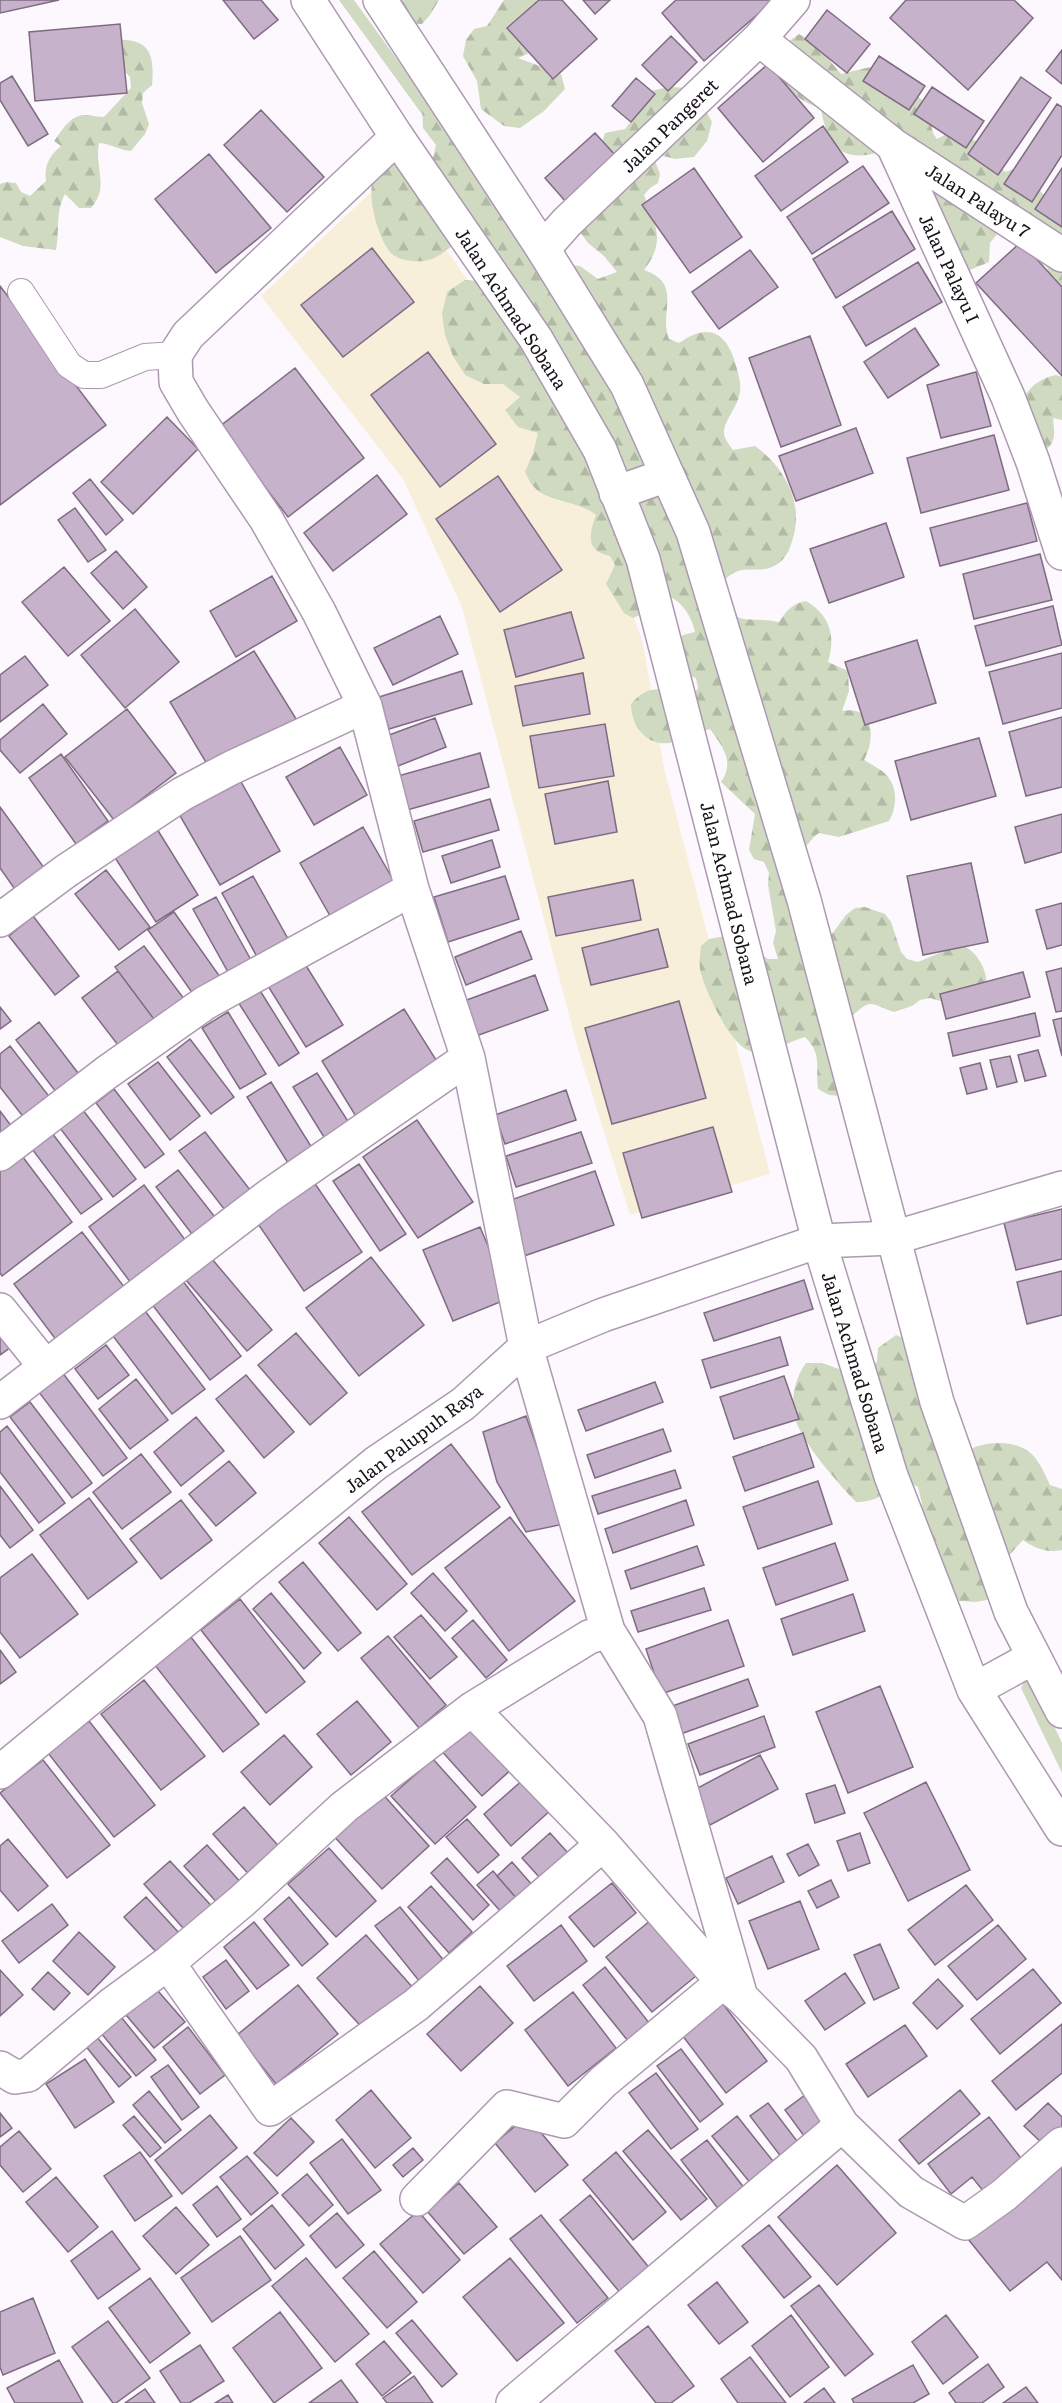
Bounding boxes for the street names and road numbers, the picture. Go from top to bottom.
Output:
street label: Jalan Pangeret [614,71,724,178]
street label: Jalan Palayu 7 [920,156,1036,244]
street label: Jalan Palayu I [913,209,987,327]
street label: Jalan Achmad Sobana [449,222,575,395]
street label: Jalan Achmad Sobana [694,798,766,988]
street label: Jalan Achmad Sobana [816,1268,897,1456]
street label: Jalan Palupuh Raya [338,1377,488,1499]

